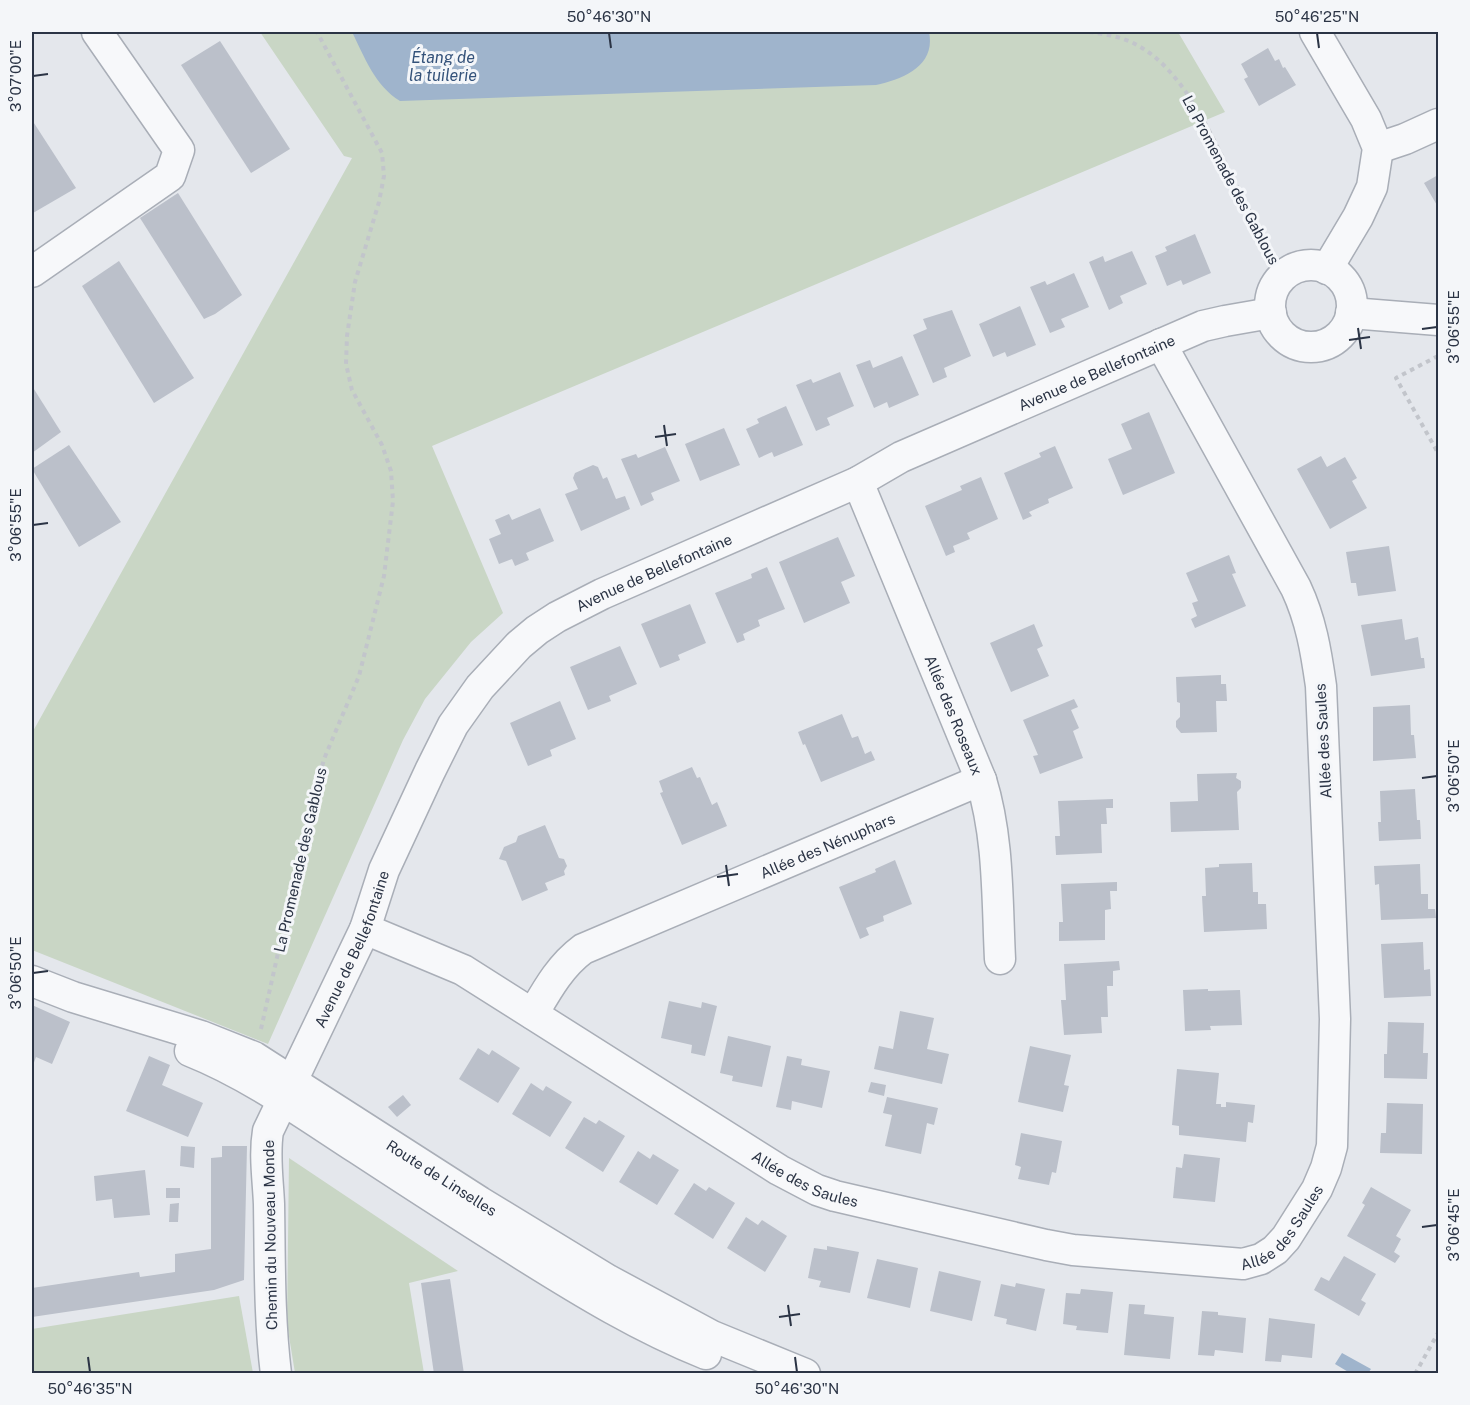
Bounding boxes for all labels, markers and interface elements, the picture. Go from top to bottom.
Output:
text: 50°46'30"N [567,8,651,25]
text: 50°46'25"N [1275,8,1359,25]
text: 3°07'00"E [7,40,24,112]
water label: Étang de la tuilerie [409,47,477,85]
street label: La Promenade des Gablous [1179,93,1283,267]
text: 3°06'55"E [1445,290,1462,364]
street label: Avenue de Bellefontaine [1016,331,1177,414]
text: 3°06'55"E [7,488,24,562]
street label: Avenue de Bellefontaine [573,530,734,614]
street label: Allée des Roseaux [922,653,986,777]
street label: Allée des Saules [1311,683,1335,799]
text: 3°06'50"E [1445,739,1462,813]
street label: La Promenade des Gablous [270,766,330,954]
street label: Allée des Nénuphars [757,809,897,881]
street label: Avenue de Bellefontaine [311,868,392,1030]
text: 3°06'50"E [7,936,24,1010]
street label: Route de Linselles [384,1136,500,1219]
street label: Chemin du Nouveau Monde [260,1140,280,1330]
street label: Allée des Saules [749,1147,860,1210]
street label: Allée des Saules [1238,1182,1326,1273]
text: 3°06'45"E [1445,1188,1462,1262]
text: 50°46'35"N [48,1380,132,1397]
text: 50°46'30"N [755,1380,839,1397]

